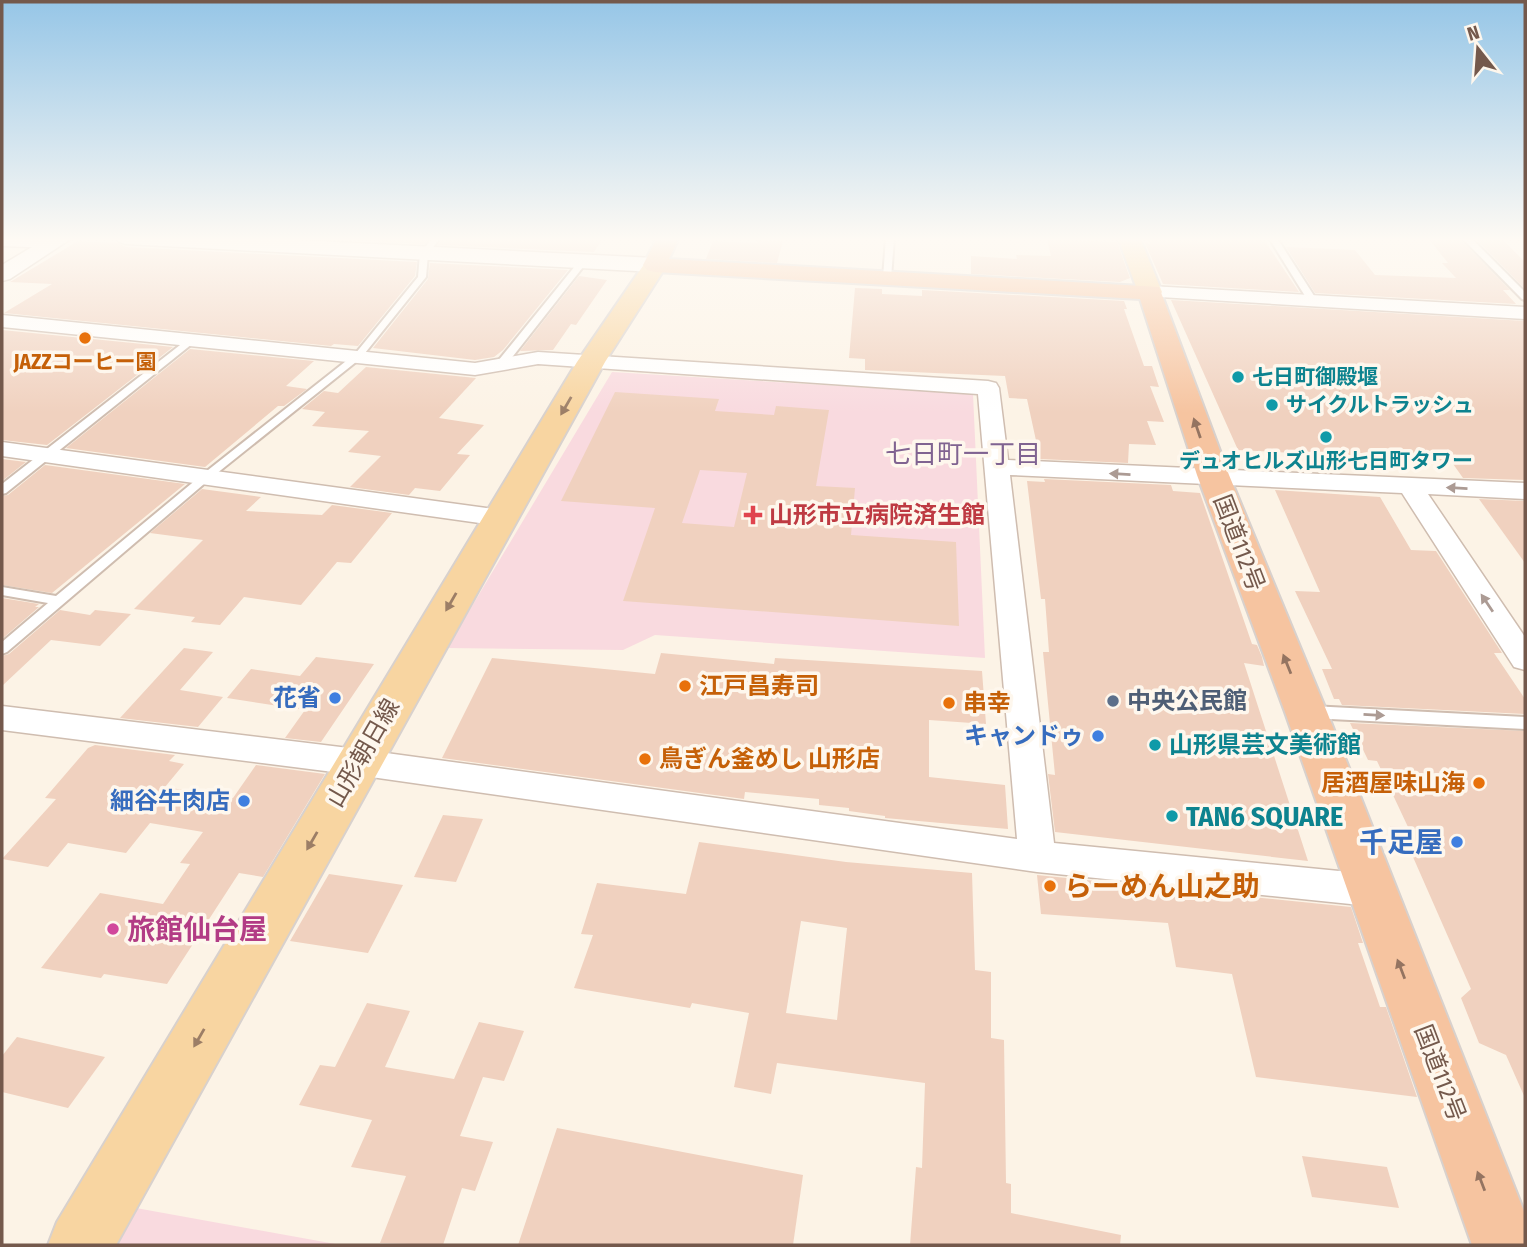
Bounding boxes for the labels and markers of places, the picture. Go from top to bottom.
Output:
marker: JAZZコーヒー園 [77,330,93,346]
place label: JAZZコーヒー園 [12,349,157,375]
place label: 七日町御殿堰 [1252,364,1378,390]
marker: 七日町御殿堰 [1230,369,1246,385]
place label: サイクルトラッシュ [1286,392,1474,418]
marker: サイクルトラッシュ [1264,397,1280,413]
marker: デュオヒルズ山形七日町タワー [1318,429,1334,445]
place label: デュオヒルズ山形七日町タワー [1179,448,1473,474]
place label: 山形市立病院済生館 [769,501,985,529]
marker: 山形市立病院済生館 [743,505,763,525]
place label: 江戸昌寿司 [699,672,819,700]
marker: 江戸昌寿司 [677,678,693,694]
place label: 花省 [273,684,321,712]
place label: 中央公民館 [1127,687,1247,715]
place label: 串幸 [963,689,1011,717]
marker: 花省 [327,690,343,706]
marker: 中央公民館 [1105,693,1121,709]
marker: 串幸 [941,695,957,711]
place label: キャンドゥ [964,722,1084,750]
marker: キャンドゥ [1090,728,1106,744]
place label: 山形県芸文美術館 [1169,731,1361,759]
marker: 山形県芸文美術館 [1147,737,1163,753]
place label: 鳥ぎん釜めし 山形店 [659,745,880,773]
marker: 鳥ぎん釜めし 山形店 [637,751,653,767]
place label: 居酒屋味山海 [1321,769,1465,797]
marker: 居酒屋味山海 [1471,775,1487,791]
place label: 細谷牛肉店 [110,787,230,815]
marker: 細谷牛肉店 [236,793,252,809]
place label: TAN6 SQUARE [1186,800,1343,833]
marker: TAN6 SQUARE [1164,808,1180,824]
place label: 千足屋 [1359,826,1443,859]
marker: 千足屋 [1449,834,1465,850]
place label: らーめん山之助 [1064,870,1260,903]
marker: らーめん山之助 [1042,878,1058,894]
place label: 旅館仙台屋 [127,913,267,946]
marker: 旅館仙台屋 [105,921,121,937]

